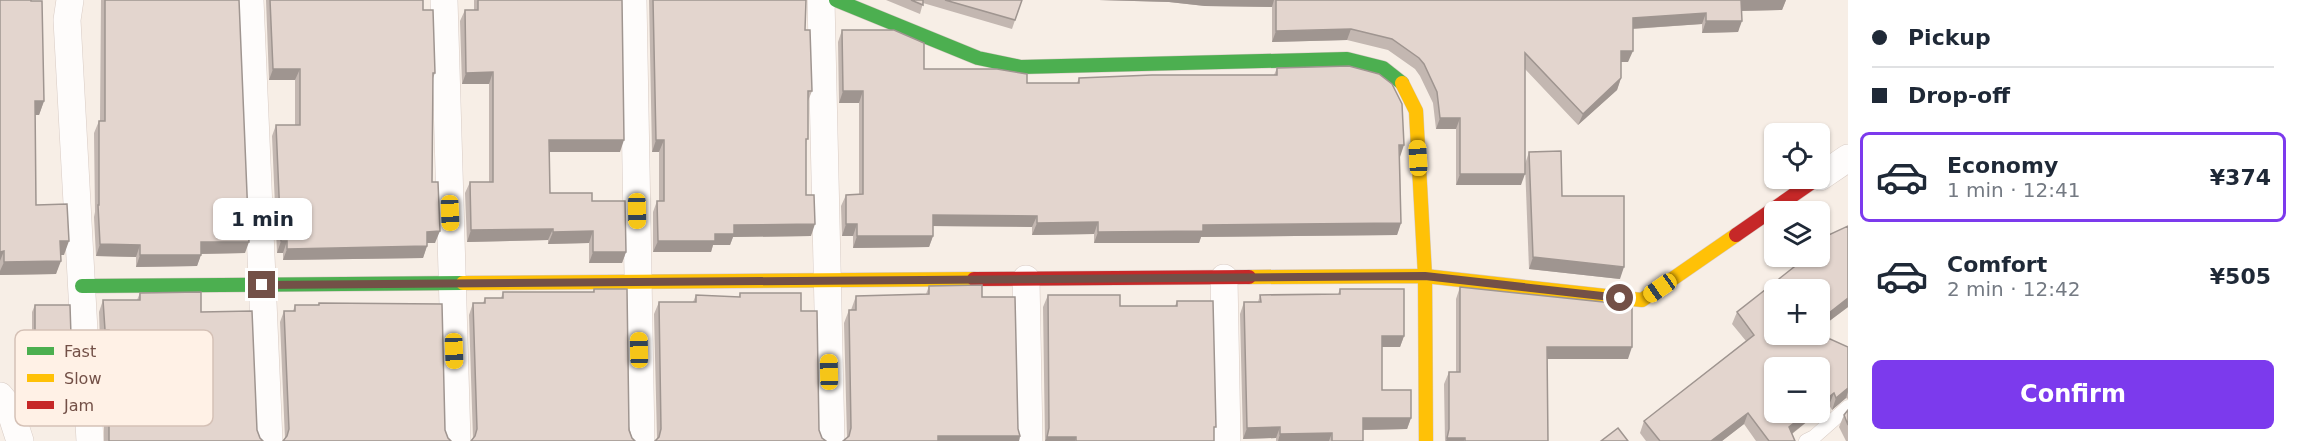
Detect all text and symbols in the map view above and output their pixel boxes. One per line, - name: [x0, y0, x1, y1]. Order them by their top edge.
- text: Pickup: [1908, 25, 1991, 50]
- text: Drop-off: [1908, 83, 2010, 108]
- map controls: [1764, 123, 1830, 423]
- button: locate: [1764, 123, 1830, 189]
- car: [1408, 140, 1428, 176]
- icon: car: [1875, 150, 1929, 204]
- text: Economy: [1947, 153, 2058, 178]
- text: ¥374: [2210, 165, 2271, 190]
- text: 1 min · 12:41: [1947, 178, 2081, 202]
- car: [628, 193, 646, 229]
- car: [440, 195, 460, 231]
- callout: 1 min: [212, 198, 312, 240]
- button: layers: [1764, 201, 1830, 267]
- text: 1 min: [231, 207, 294, 231]
- icon: car: [1875, 249, 1929, 303]
- text: Comfort: [1947, 252, 2047, 277]
- text: ¥505: [2210, 264, 2271, 289]
- car: [1640, 270, 1680, 306]
- route end: [248, 271, 275, 298]
- text: 2 min · 12:42: [1947, 277, 2081, 301]
- button: +: [1764, 279, 1830, 345]
- route start: [1606, 284, 1633, 311]
- legend: [15, 330, 213, 426]
- car: [630, 332, 648, 368]
- car: [444, 333, 464, 369]
- text: Fast: [64, 342, 96, 361]
- car: [820, 354, 838, 390]
- button: −: [1764, 357, 1830, 423]
- button: Confirm: [1872, 360, 2274, 429]
- text: Slow: [64, 369, 101, 388]
- text: Jam: [63, 396, 94, 415]

